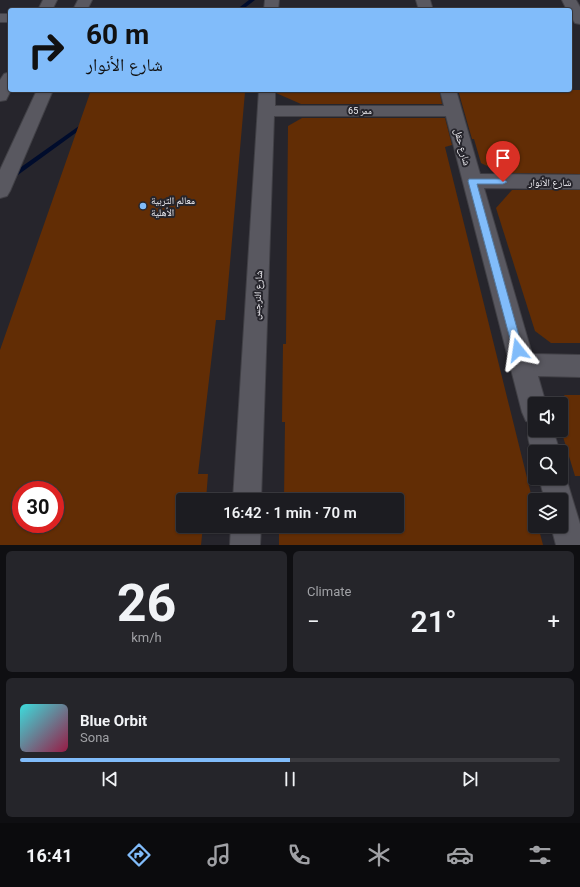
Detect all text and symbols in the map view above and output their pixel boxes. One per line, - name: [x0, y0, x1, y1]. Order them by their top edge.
- text: 60 m: [86, 18, 149, 51]
- icon: right: [20, 24, 72, 76]
- text: شارع الأنوار: [86, 54, 163, 75]
- street label: ممر 65: [348, 106, 372, 116]
- street label: شارع حقل: [451, 128, 473, 167]
- pin: [486, 141, 520, 182]
- icon: arrive: [492, 147, 514, 169]
- street label: شارع الأنوار: [528, 177, 572, 189]
- place label: معالم التربية الأهلية: [151, 195, 196, 218]
- marker: معالم التربية الأهلية: [138, 201, 148, 211]
- street label: شارع النرجس: [251, 270, 265, 320]
- position arrow: [497, 329, 539, 371]
- map controls: [528, 397, 568, 533]
- button: sound: [528, 397, 568, 437]
- button: search: [528, 445, 568, 485]
- speed limit sign: 30: [12, 481, 64, 533]
- button: layers: [528, 493, 568, 533]
- text: 16:42 · 1 min · 70 m: [223, 504, 357, 522]
- text: 26: [117, 573, 176, 634]
- text: Climate: [307, 584, 351, 599]
- text: 21°: [411, 604, 456, 639]
- text: −: [307, 609, 320, 634]
- text: +: [548, 609, 560, 634]
- text: km/h: [131, 630, 162, 645]
- text: Blue Orbit: [80, 712, 147, 730]
- text: Sona: [80, 730, 109, 745]
- icon: previous: [99, 768, 121, 790]
- icon: pause: [279, 768, 301, 790]
- icon: next: [459, 768, 481, 790]
- icon: directions: [125, 841, 153, 869]
- icon: music: [205, 841, 233, 869]
- icon: phone: [285, 841, 313, 869]
- icon: climate: [365, 841, 393, 869]
- icon: car: [446, 841, 474, 869]
- icon: filters: [526, 841, 554, 869]
- text: 16:41: [26, 845, 73, 866]

